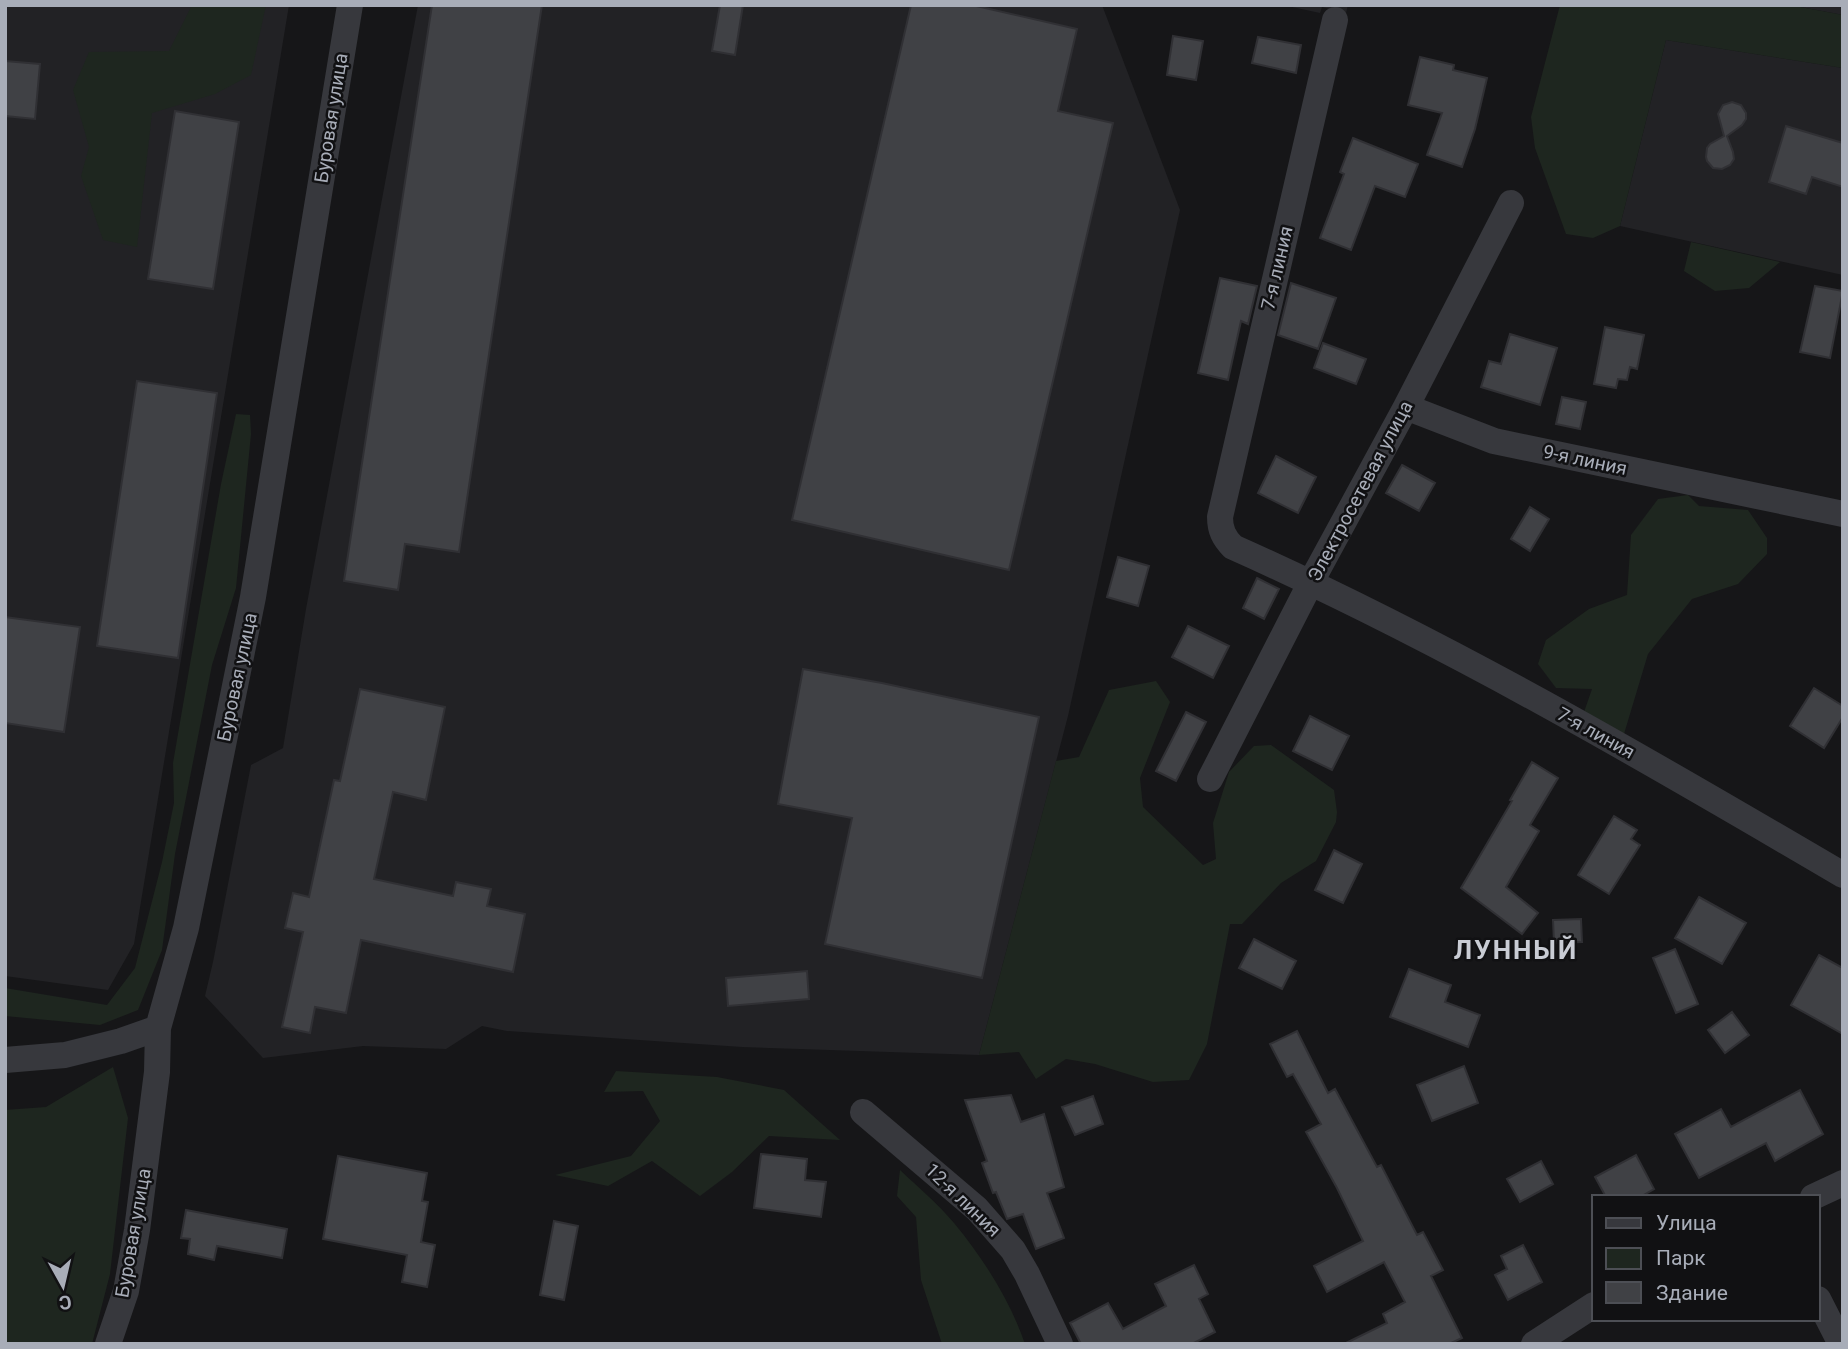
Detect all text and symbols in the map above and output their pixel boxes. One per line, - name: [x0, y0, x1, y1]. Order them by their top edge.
- street label: Буровая улица: [309, 52, 353, 184]
- street label: 7-я линия: [1256, 224, 1298, 312]
- street label: Электросетевая улица: [1303, 397, 1417, 585]
- street label: 9-я линия: [1541, 440, 1629, 480]
- street label: Буровая улица: [212, 611, 262, 743]
- street label: 7-я линия: [1553, 702, 1639, 764]
- district label: ЛУННЫЙ: [1454, 935, 1578, 965]
- street label: 12-я линия: [920, 1158, 1006, 1242]
- street label: Буровая улица: [110, 1167, 156, 1299]
- legend: [1592, 1195, 1820, 1321]
- text: Улица: [1656, 1211, 1717, 1235]
- text: Парк: [1656, 1246, 1706, 1270]
- north arrow: [28, 1251, 98, 1321]
- text: Здание: [1656, 1281, 1728, 1305]
- text: С: [58, 1290, 73, 1315]

